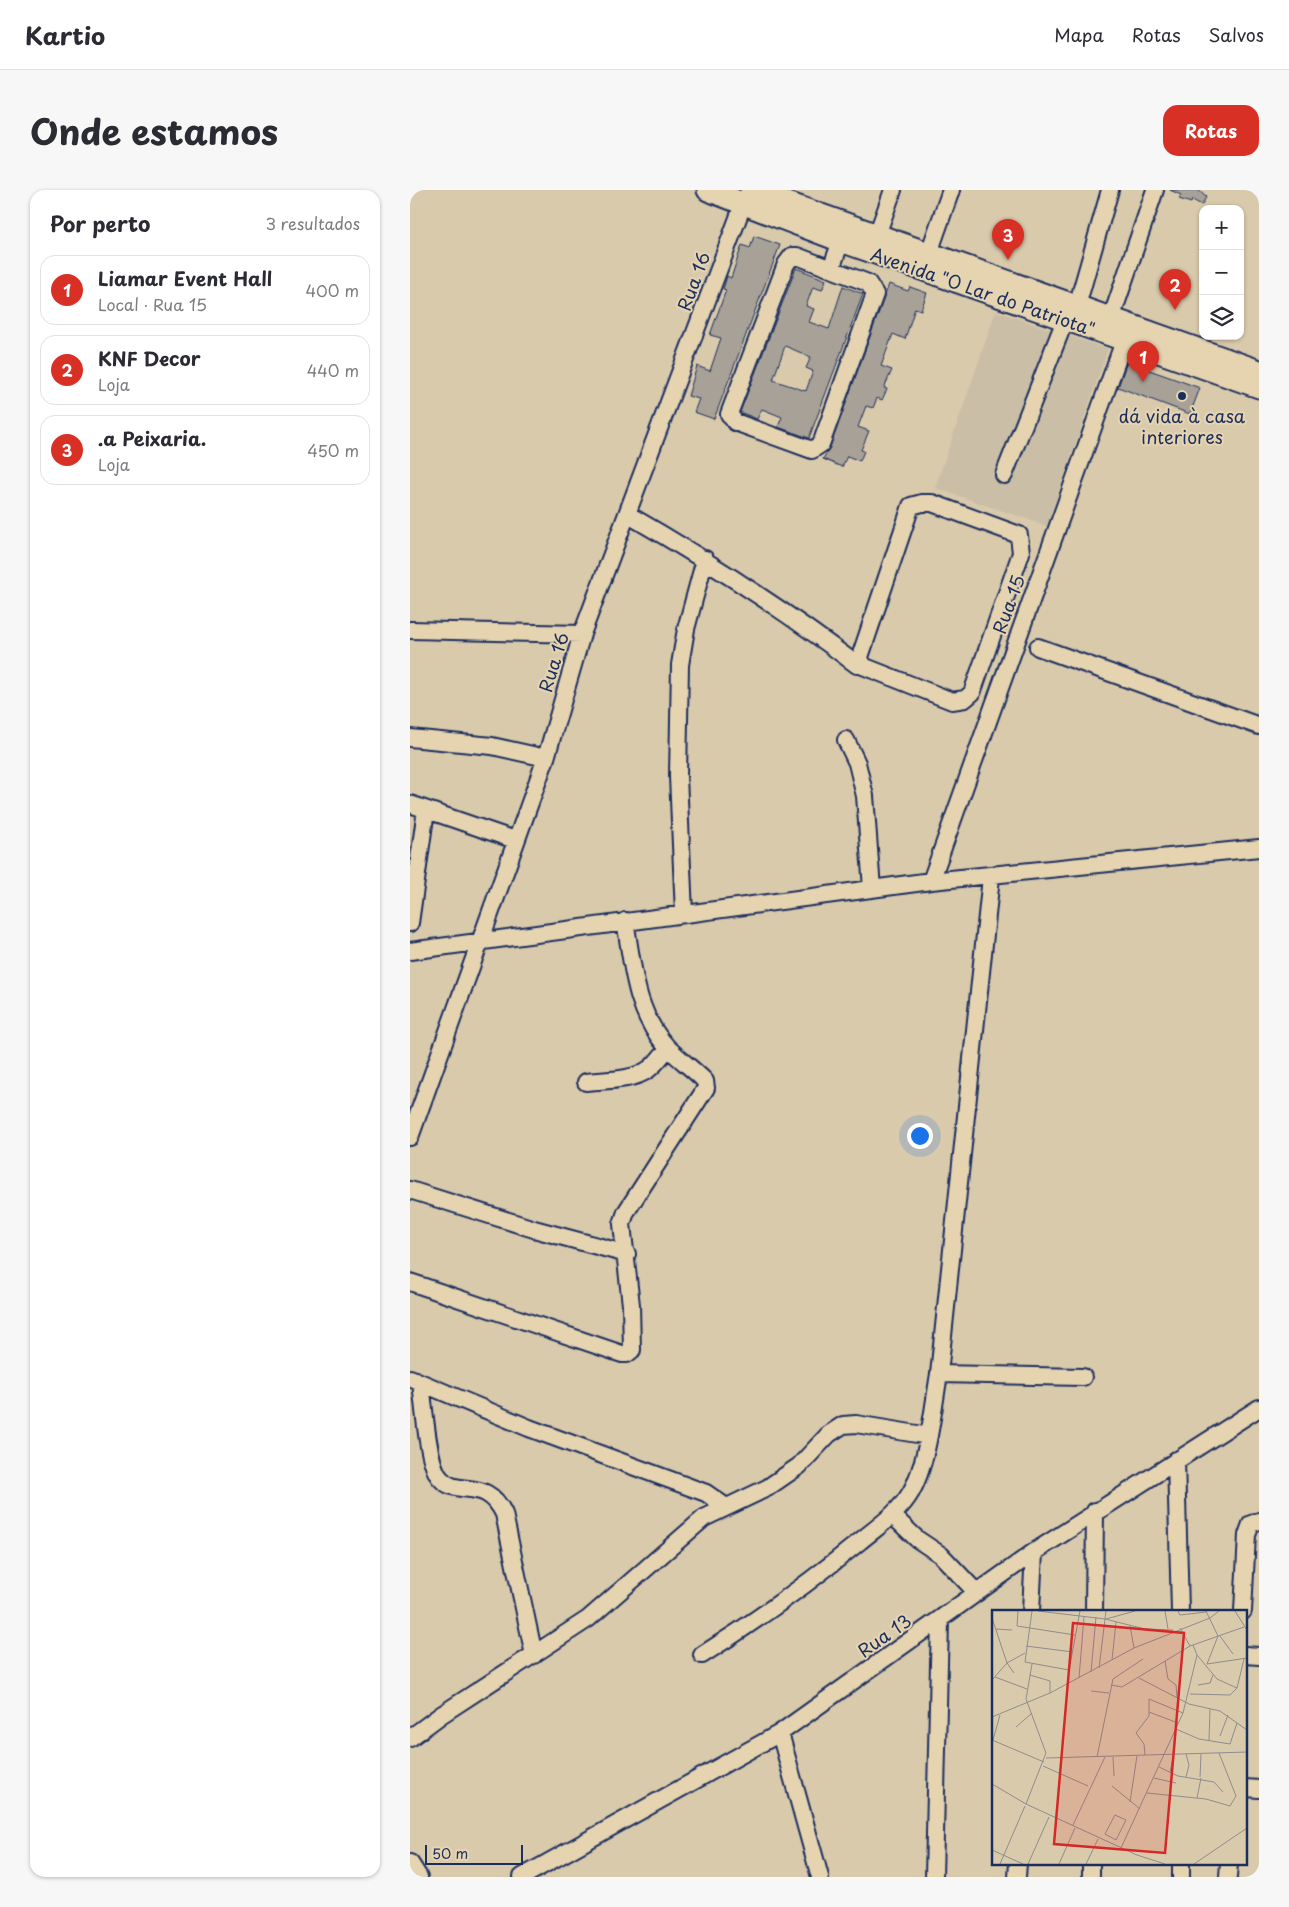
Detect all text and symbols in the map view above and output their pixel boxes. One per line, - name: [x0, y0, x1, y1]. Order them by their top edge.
- text: Kartio: [25, 17, 105, 53]
- text: Mapa: [1054, 21, 1104, 48]
- text: Rotas: [1132, 21, 1181, 48]
- text: Salvos: [1209, 21, 1264, 48]
- text: Onde estamos: [30, 104, 278, 157]
- button: Rotas: [1163, 105, 1259, 156]
- map controls: [1199, 205, 1244, 340]
- button: +: [1199, 205, 1244, 250]
- text: Por perto: [50, 207, 150, 239]
- text: 3 resultados: [265, 211, 360, 235]
- pin: 3: [992, 219, 1024, 260]
- street label: Avenida "O Lar do Patriota": [867, 240, 1099, 342]
- street label: Rua 16: [670, 248, 716, 314]
- button: −: [1199, 250, 1244, 295]
- text: Liamar Event Hall: [98, 264, 272, 292]
- pin: 2: [1159, 269, 1191, 310]
- text: 1: [63, 278, 71, 302]
- text: 400 m: [306, 278, 359, 302]
- text: Local · Rua 15: [98, 292, 207, 316]
- button: layers: [1199, 295, 1244, 340]
- pin: 1: [1127, 341, 1159, 382]
- text: KNF Decor: [98, 344, 201, 372]
- text: 2: [61, 358, 73, 382]
- text: 440 m: [307, 358, 359, 382]
- text: Loja: [98, 372, 130, 396]
- marker: dá vida à casa interiores: [1176, 390, 1188, 402]
- place label: dá vida à casa interiores: [1119, 402, 1246, 450]
- text: .a Peixaria.: [98, 424, 206, 452]
- text: 3: [62, 438, 72, 462]
- text: 450 m: [307, 438, 359, 462]
- text: Loja: [98, 452, 130, 476]
- street label: Rua 15: [985, 571, 1031, 637]
- street label: Rua 16: [531, 629, 575, 695]
- your location: [907, 1123, 933, 1149]
- street label: Rua 13: [852, 1607, 916, 1663]
- inset map: [992, 1610, 1246, 1864]
- scale bar: [425, 1842, 522, 1865]
- text: 50 m: [432, 1843, 468, 1864]

